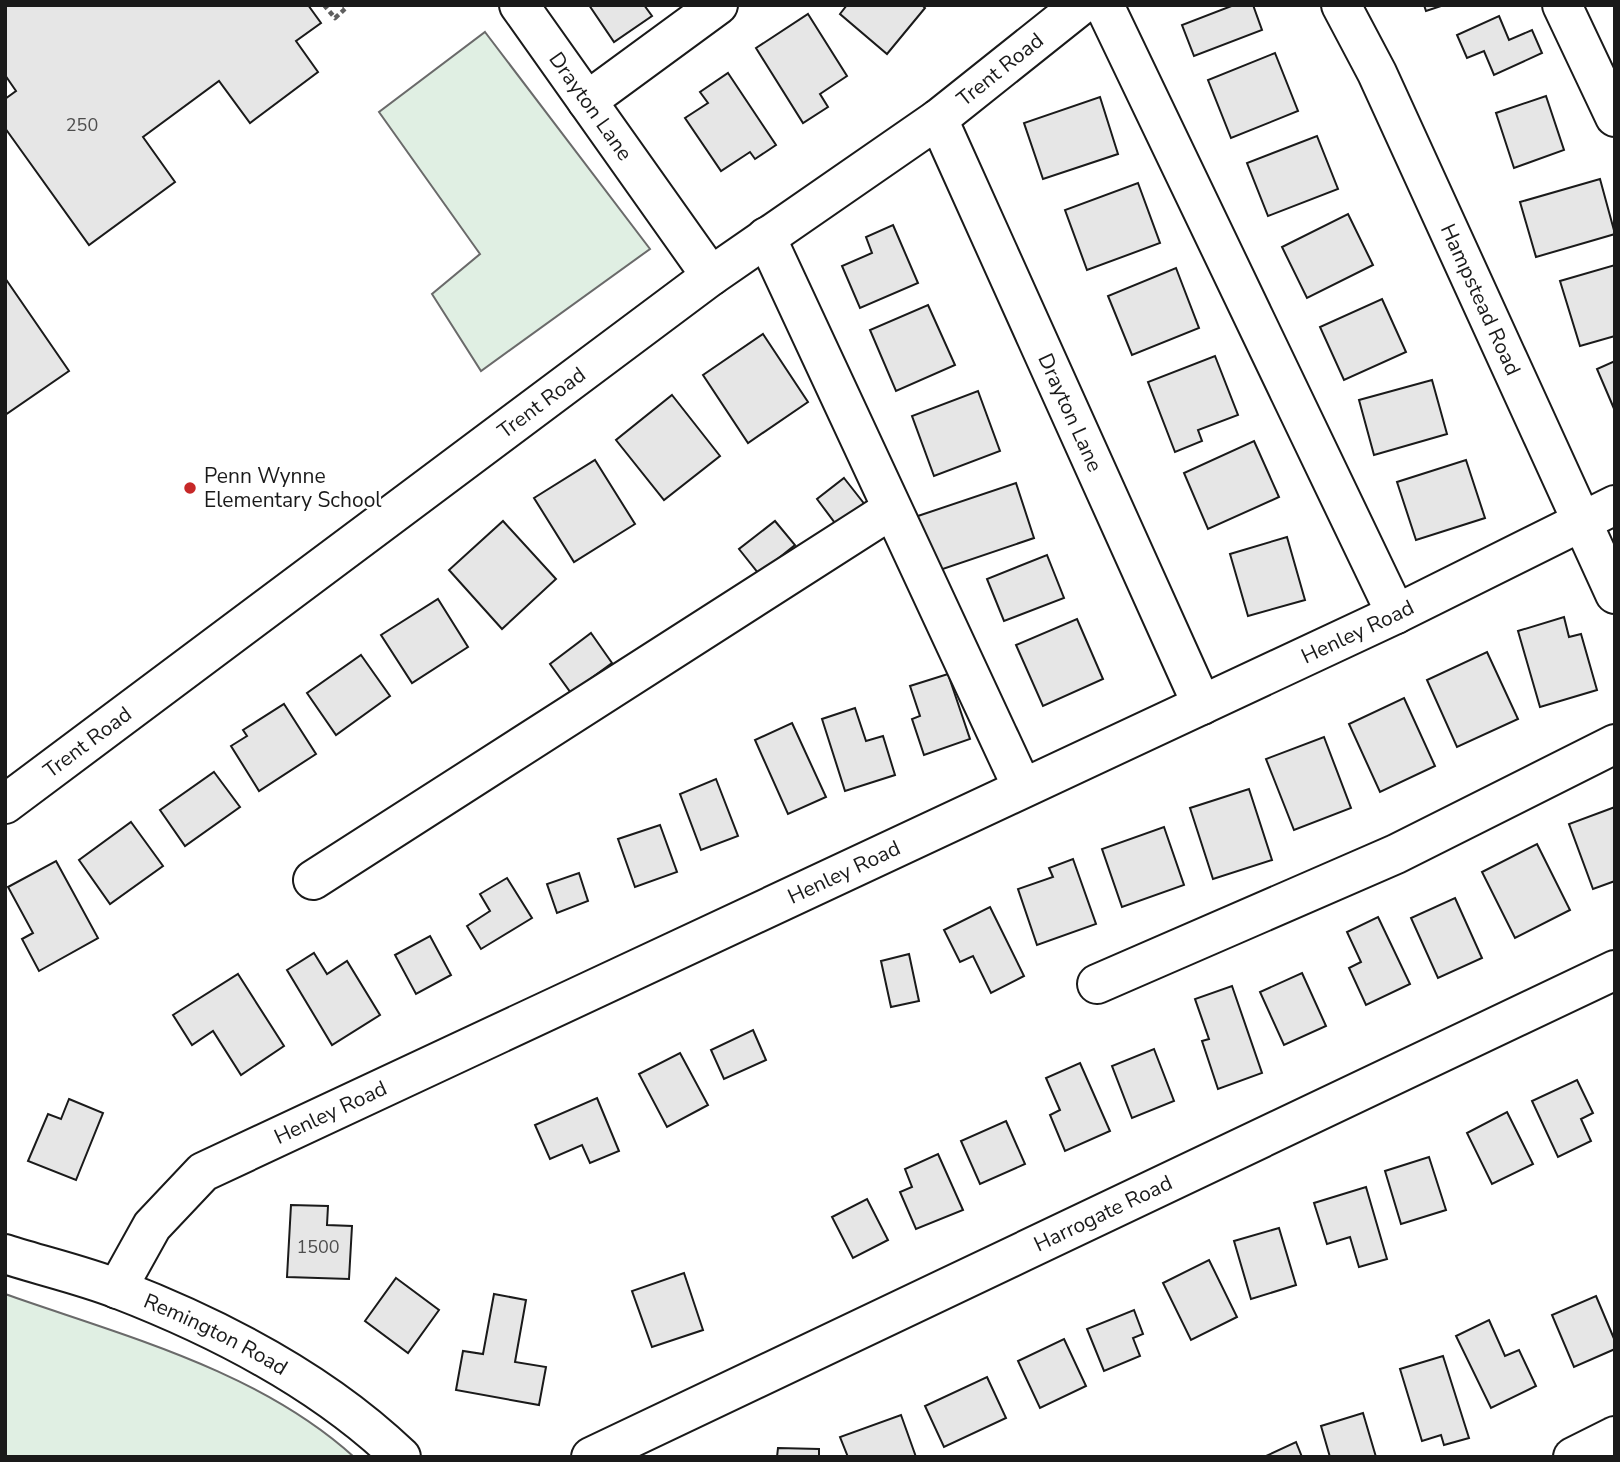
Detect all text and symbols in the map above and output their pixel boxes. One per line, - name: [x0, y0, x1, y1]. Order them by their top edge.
- street label: Trent Road: [951, 26, 1049, 113]
- street label: Drayton Lane: [543, 46, 639, 166]
- house number: 250: [66, 113, 98, 137]
- street label: Hampstead Road: [1434, 219, 1527, 380]
- street label: Drayton Lane: [1031, 349, 1109, 476]
- street label: Trent Road: [492, 361, 591, 445]
- place label: Penn Wynne Elementary School: [204, 462, 382, 514]
- marker: Penn Wynne Elementary School: [182, 480, 198, 496]
- street label: Henley Road: [1297, 593, 1419, 670]
- street label: Trent Road: [38, 700, 137, 784]
- street label: Henley Road: [783, 834, 905, 911]
- street label: Henley Road: [270, 1074, 391, 1151]
- street label: Harrogate Road: [1029, 1169, 1177, 1258]
- house number: 1500: [296, 1235, 340, 1259]
- street label: Remington Road: [140, 1287, 293, 1382]

